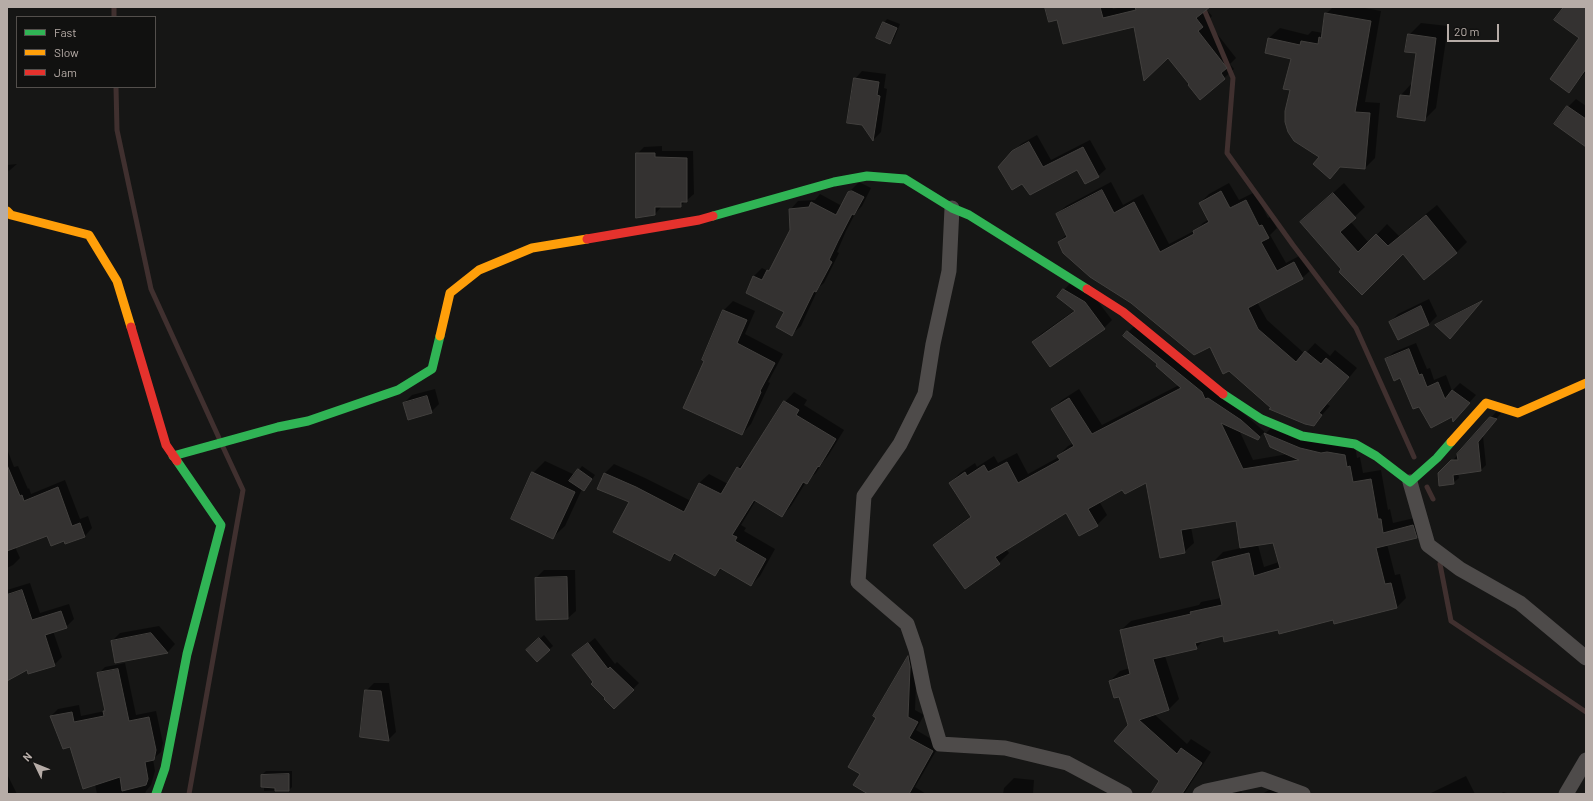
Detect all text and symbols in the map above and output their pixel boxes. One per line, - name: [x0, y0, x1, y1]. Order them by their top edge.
- legend: [16, 16, 156, 88]
- scale bar: [1449, 16, 1501, 42]
- text: 20 m: [1454, 24, 1480, 38]
- text: Fast: [54, 25, 77, 39]
- text: Slow: [54, 45, 79, 59]
- text: Jam: [54, 65, 77, 79]
- north arrow: [16, 745, 56, 785]
- text: N: [20, 749, 34, 764]

